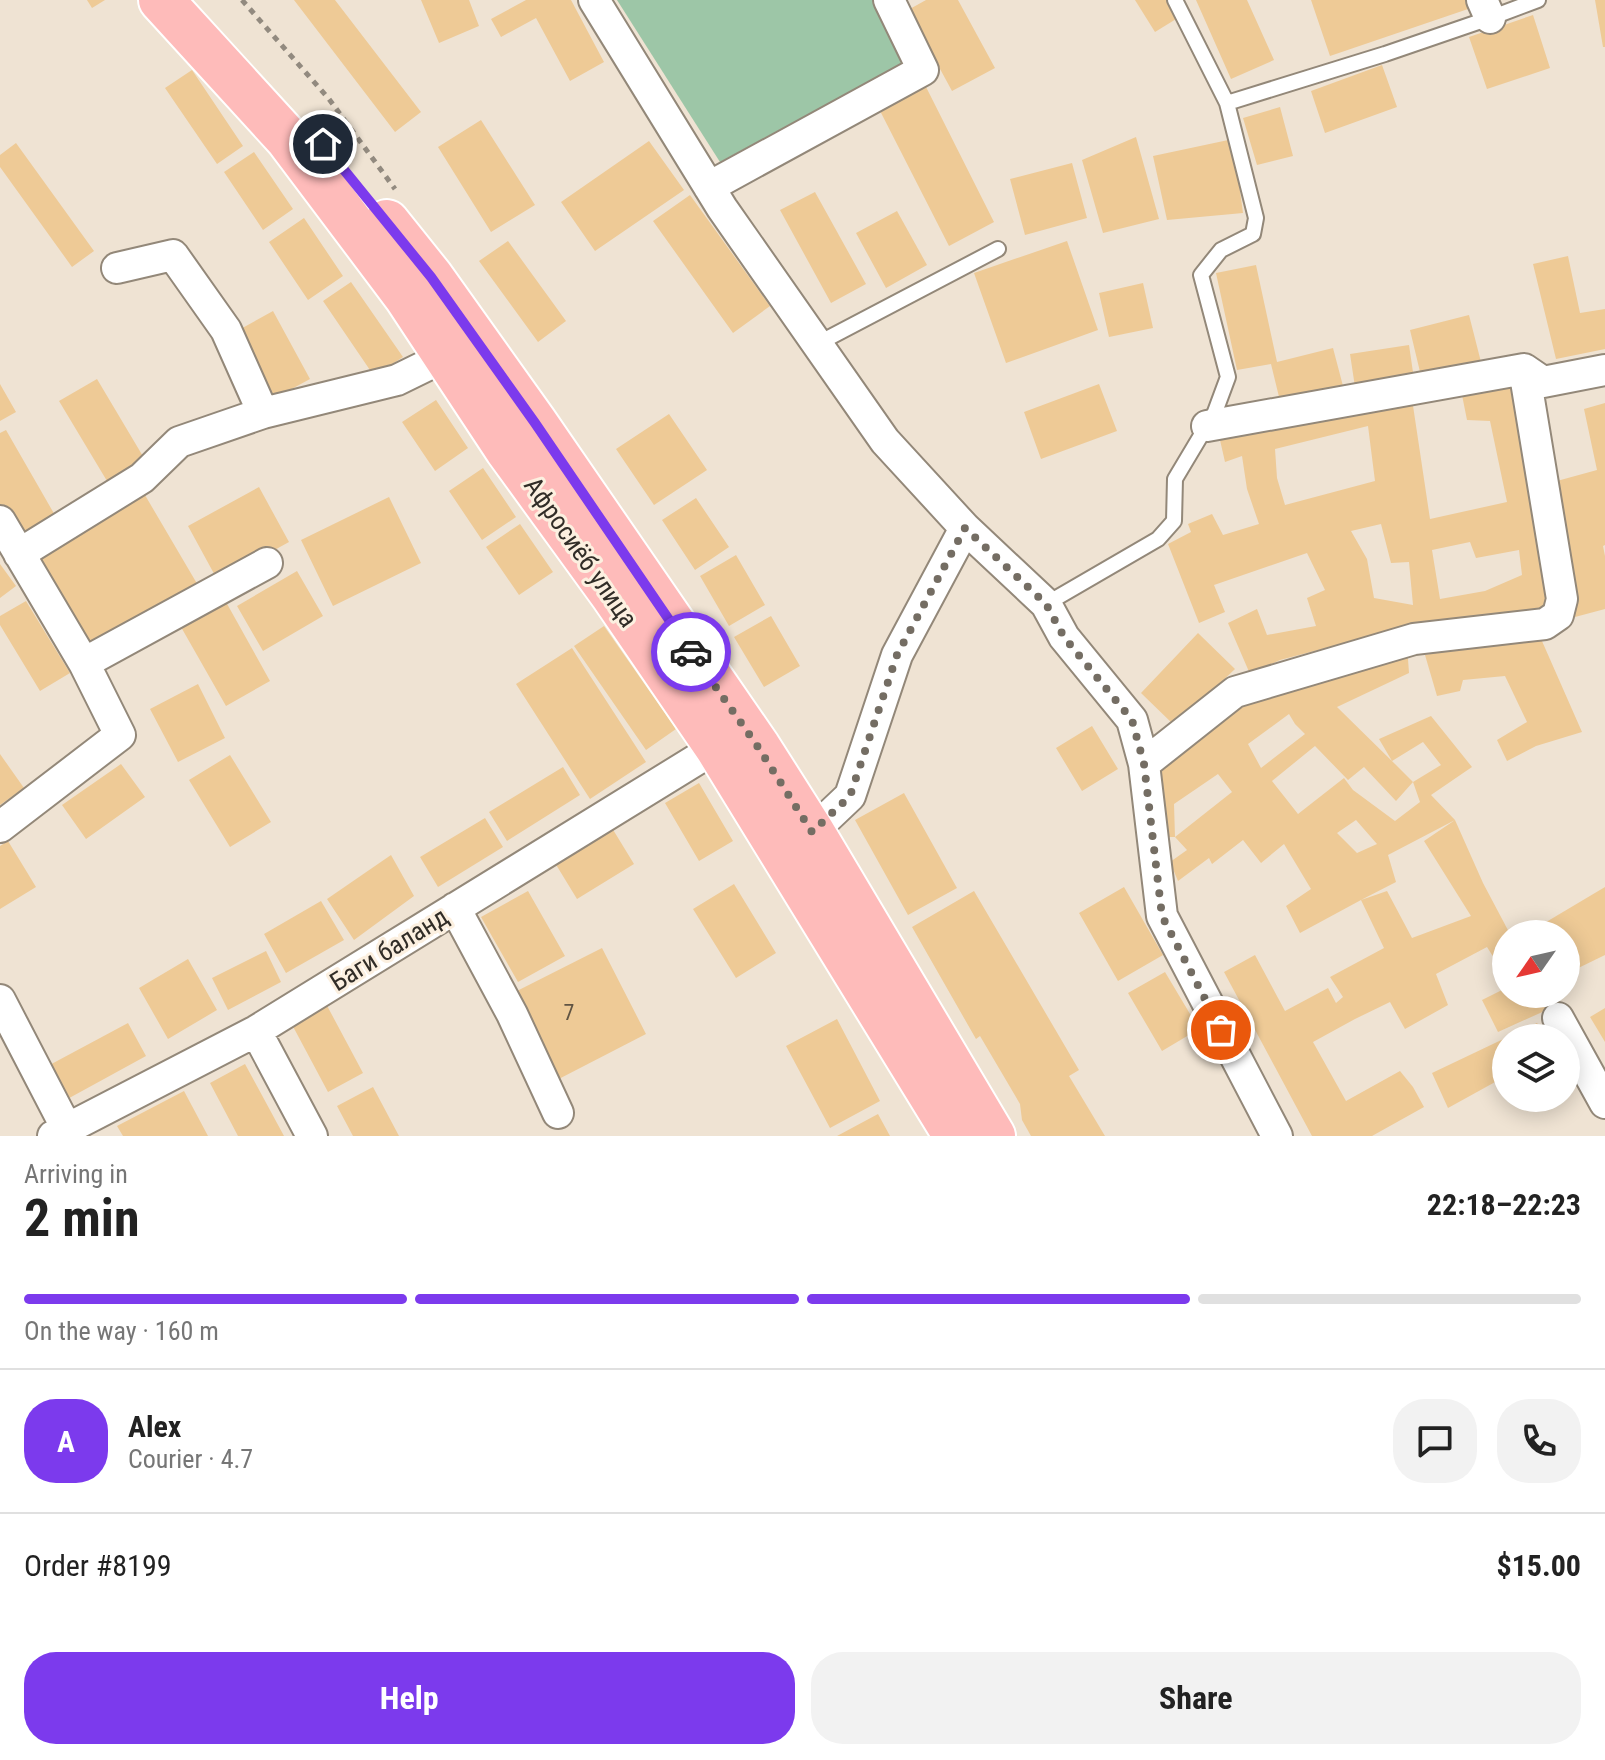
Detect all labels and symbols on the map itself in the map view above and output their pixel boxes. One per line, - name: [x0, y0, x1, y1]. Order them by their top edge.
- pin: [289, 110, 357, 178]
- street label: Афросиёб улица: [518, 471, 644, 633]
- courier: [651, 612, 731, 692]
- street label: Баги баланд: [324, 901, 454, 997]
- north arrow: [1492, 920, 1580, 1008]
- pin: [1187, 996, 1255, 1064]
- house number: 7: [564, 1000, 574, 1025]

